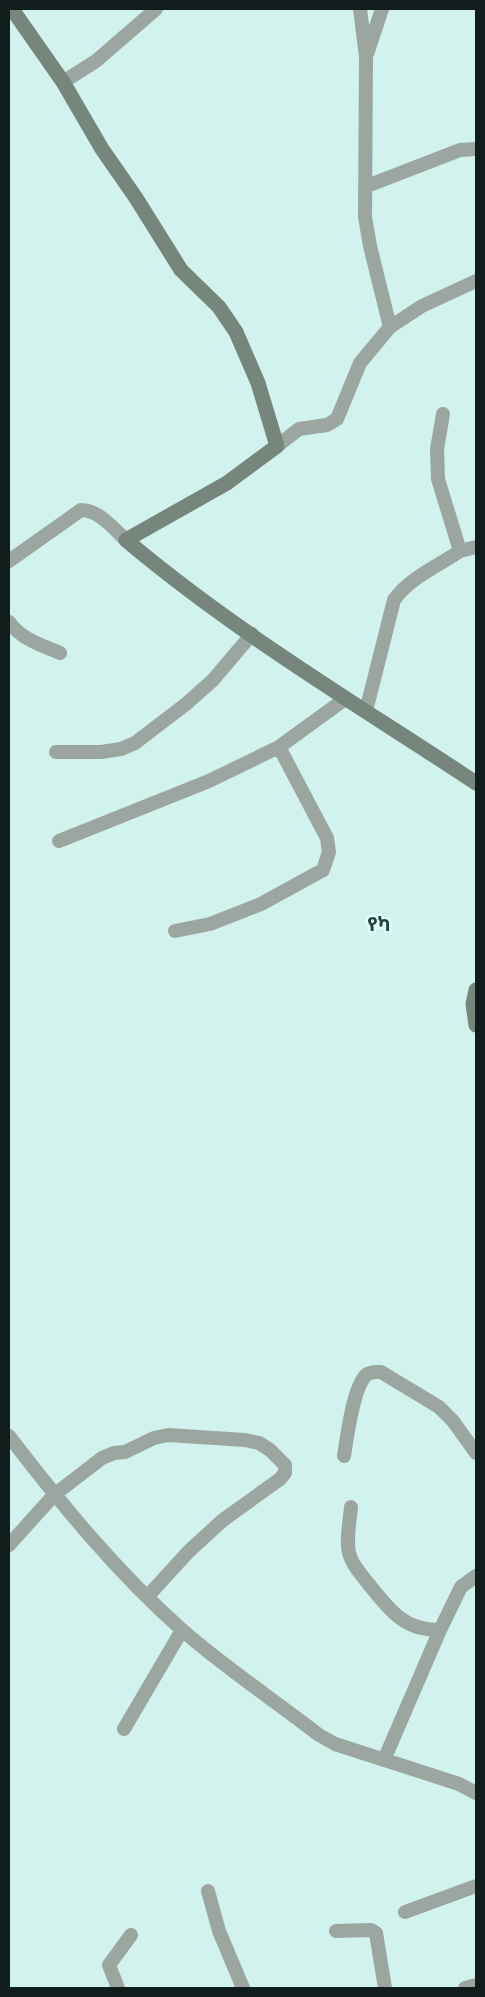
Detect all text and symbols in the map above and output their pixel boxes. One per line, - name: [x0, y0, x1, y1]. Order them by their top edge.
- district label: የካ: [367, 912, 391, 936]

